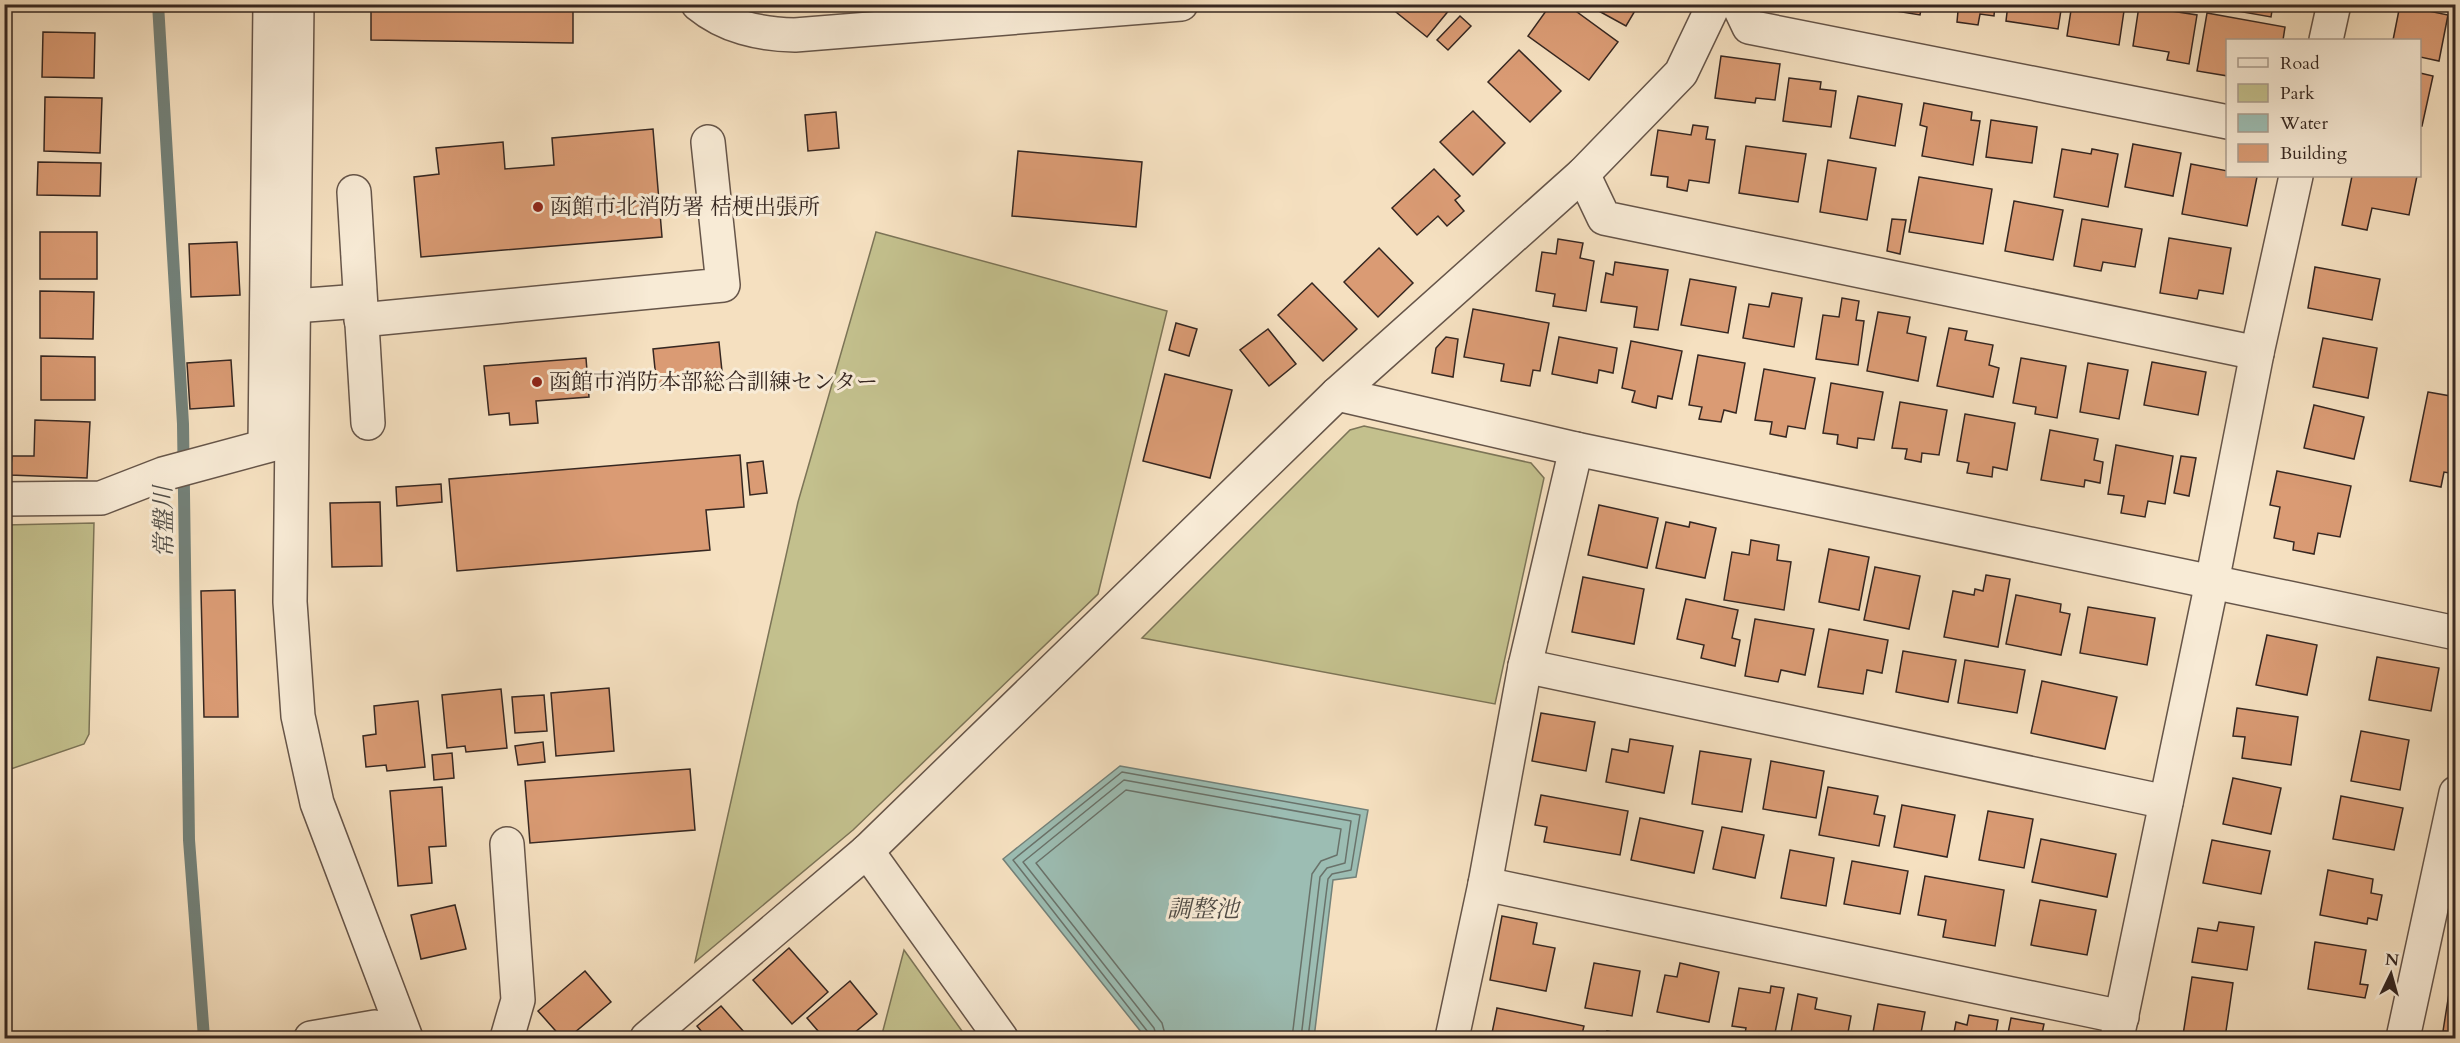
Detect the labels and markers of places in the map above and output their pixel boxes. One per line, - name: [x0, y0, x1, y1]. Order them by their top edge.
- place label: 函館市北消防署 桔梗出張所: [550, 192, 820, 222]
- marker: 函館市北消防署 桔梗出張所: [531, 200, 545, 214]
- place label: 函館市消防本部総合訓練センター: [549, 367, 878, 397]
- marker: 函館市消防本部総合訓練センター: [530, 375, 544, 389]

